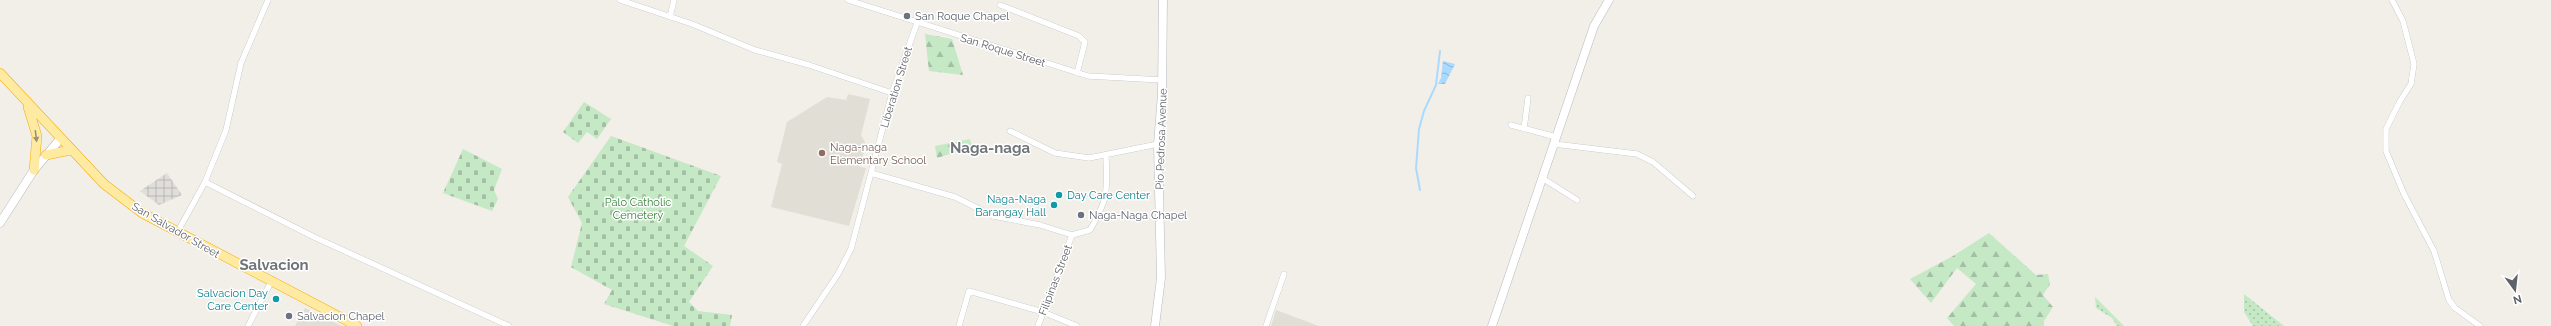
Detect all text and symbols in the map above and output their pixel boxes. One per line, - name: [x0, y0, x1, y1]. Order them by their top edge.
- place label: San Roque Chapel: [915, 10, 1009, 23]
- marker: San Roque Chapel: [902, 11, 912, 21]
- street label: San Roque Street: [959, 31, 1047, 70]
- street label: Liberation Street: [878, 45, 915, 129]
- street label: Pio Pedrosa Avenue: [1153, 88, 1170, 190]
- one-way arrow: [33, 130, 39, 142]
- district label: Naga-naga: [950, 139, 1030, 157]
- place label: Naga-naga Elementary School: [830, 141, 926, 167]
- marker: Naga-naga Elementary School: [817, 148, 827, 158]
- place label: Day Care Center: [1067, 189, 1150, 202]
- marker: Day Care Center: [1054, 190, 1064, 200]
- place label: Naga-Naga Barangay Hall: [975, 193, 1046, 219]
- park label: Palo Catholic Cemetery: [605, 196, 671, 222]
- street label: San Salvador Street: [129, 200, 222, 261]
- marker: Naga-Naga Barangay Hall: [1049, 200, 1059, 210]
- place label: Naga-Naga Chapel: [1089, 209, 1187, 222]
- marker: Naga-Naga Chapel: [1076, 210, 1086, 220]
- street label: Filipinas Street: [1036, 243, 1075, 317]
- district label: Salvacion: [239, 256, 309, 274]
- north arrow: [2495, 270, 2535, 310]
- place label: Salvacion Day Care Center: [197, 287, 268, 313]
- text: N: [2512, 292, 2523, 307]
- marker: Salvacion Day Care Center: [271, 294, 281, 304]
- place label: Salvacion Chapel: [297, 310, 385, 323]
- marker: Salvacion Chapel: [284, 311, 294, 321]

